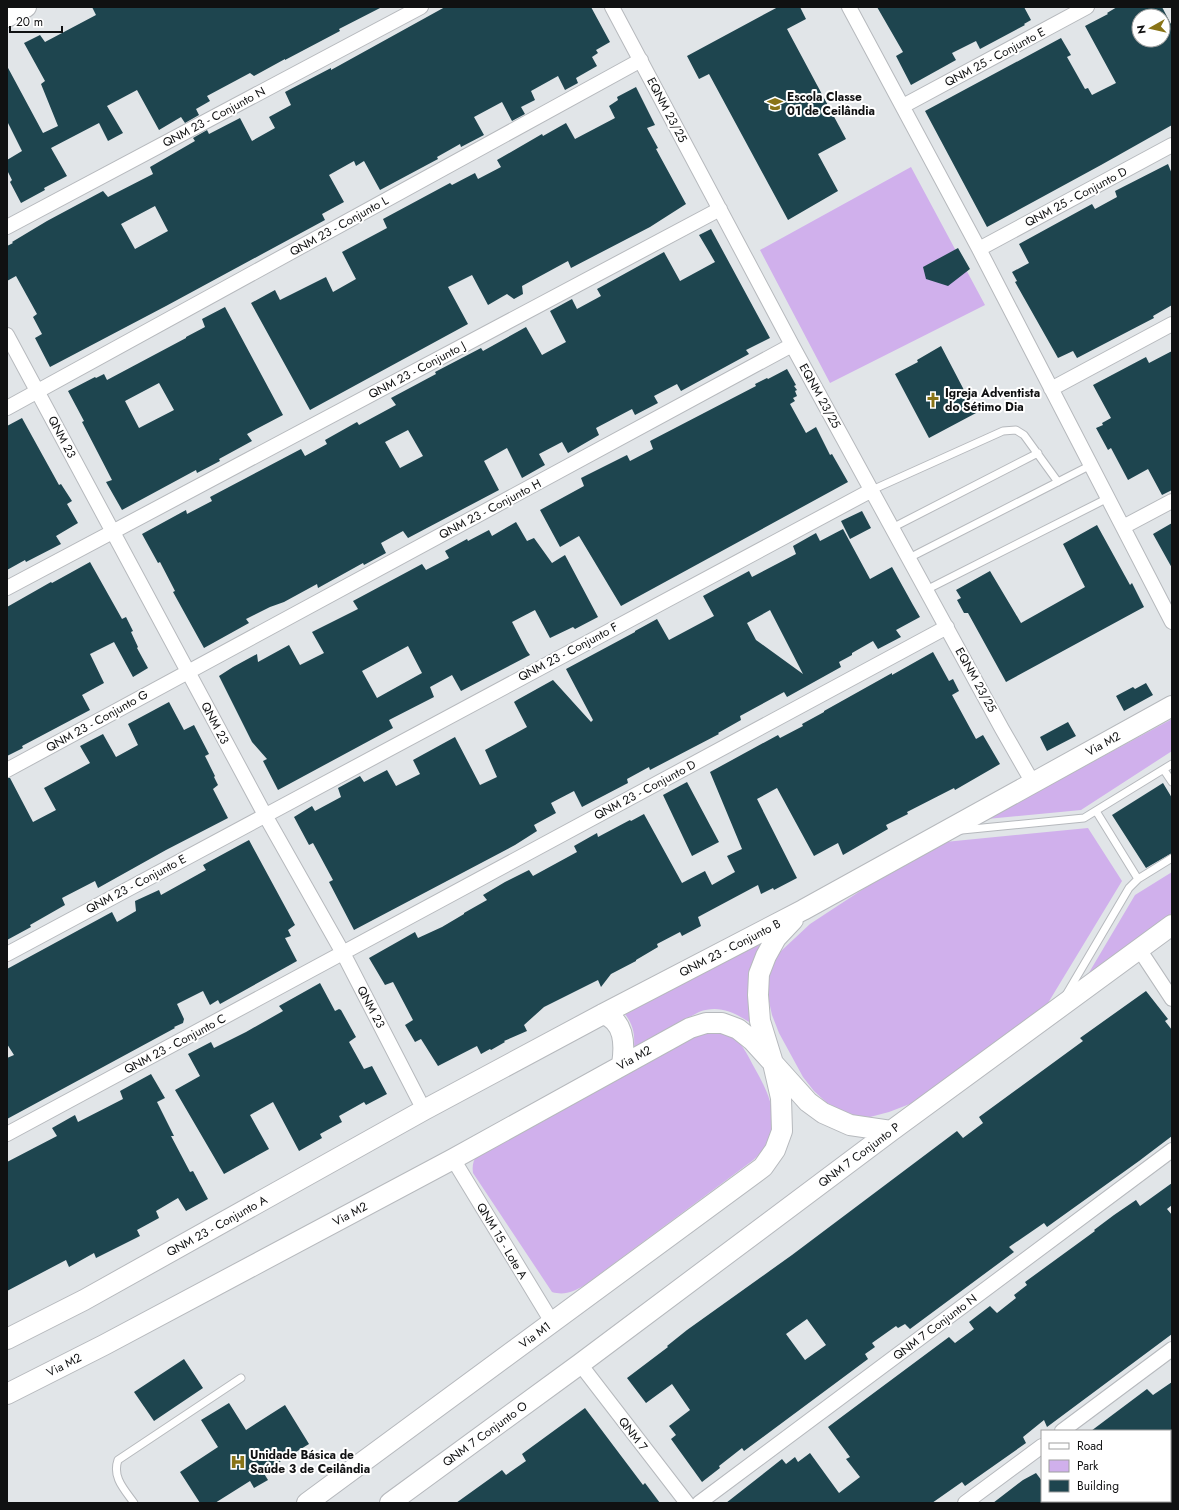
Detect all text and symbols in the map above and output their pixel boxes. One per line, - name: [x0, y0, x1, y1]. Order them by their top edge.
- scale bar: [10, 8, 62, 34]
- north arrow: [1131, 8, 1171, 48]
- text: 20 m: [16, 13, 43, 31]
- street label: QNM 25 - Conjunto E: [941, 23, 1049, 91]
- text: N: [1133, 24, 1150, 35]
- street label: EQNM 23/25: [642, 74, 692, 146]
- street label: QNM 23 - Conjunto N: [159, 82, 269, 152]
- place label: Escola Classe 01 de Ceilândia: [787, 88, 875, 120]
- school or university icon: Escola Classe 01 de Ceilândia: [766, 95, 784, 113]
- street label: QNM 25 - Conjunto D: [1022, 162, 1130, 232]
- street label: QNM 23 - Conjunto L: [286, 191, 392, 261]
- street label: QNM 23 - Conjunto J: [365, 337, 469, 403]
- street label: EQNM 23/25: [795, 360, 845, 432]
- place label: Igreja Adventista do Sétimo Dia: [945, 384, 1040, 416]
- church icon: Igreja Adventista do Sétimo Dia: [924, 391, 942, 409]
- street label: QNM 23: [43, 413, 81, 462]
- street label: QNM 23 - Conjunto H: [436, 474, 544, 544]
- street label: QNM 23 - Conjunto F: [515, 618, 621, 686]
- street label: EQNM 23/25: [951, 644, 1001, 716]
- street label: QNM 23 - Conjunto G: [43, 685, 151, 757]
- street label: QNM 23: [196, 699, 234, 748]
- street label: Via M2: [1082, 727, 1124, 761]
- street label: QNM 23 - Conjunto D: [591, 756, 699, 824]
- street label: QNM 23 - Conjunto E: [83, 850, 189, 918]
- street label: QNM 23 - Conjunto B: [676, 915, 784, 981]
- street label: QNM 23: [352, 983, 390, 1032]
- street label: QNM 23 - Conjunto C: [121, 1009, 229, 1079]
- street label: Via M2: [613, 1041, 655, 1075]
- street label: QNM 7 Conjunto P: [814, 1118, 904, 1192]
- street label: QNM 23 - Conjunto A: [163, 1191, 271, 1261]
- street label: Via M2: [329, 1197, 371, 1231]
- street label: QNM 15 - Lote A: [472, 1199, 532, 1283]
- street label: QNM 7 Conjunto N: [889, 1289, 981, 1365]
- street label: Via M1: [515, 1317, 555, 1353]
- street label: Via M2: [43, 1349, 85, 1381]
- street label: QNM 7 Conjunto O: [439, 1397, 531, 1471]
- street label: QNM 7: [614, 1413, 652, 1455]
- legend: [1041, 1430, 1171, 1502]
- text: Road: [1077, 1437, 1103, 1455]
- place label: Unidade Básica de Saúde 3 de Ceilândia: [250, 1446, 370, 1478]
- hospital icon: Unidade Básica de Saúde 3 de Ceilândia: [229, 1453, 247, 1471]
- text: Park: [1077, 1457, 1099, 1475]
- text: Building: [1077, 1477, 1119, 1495]

